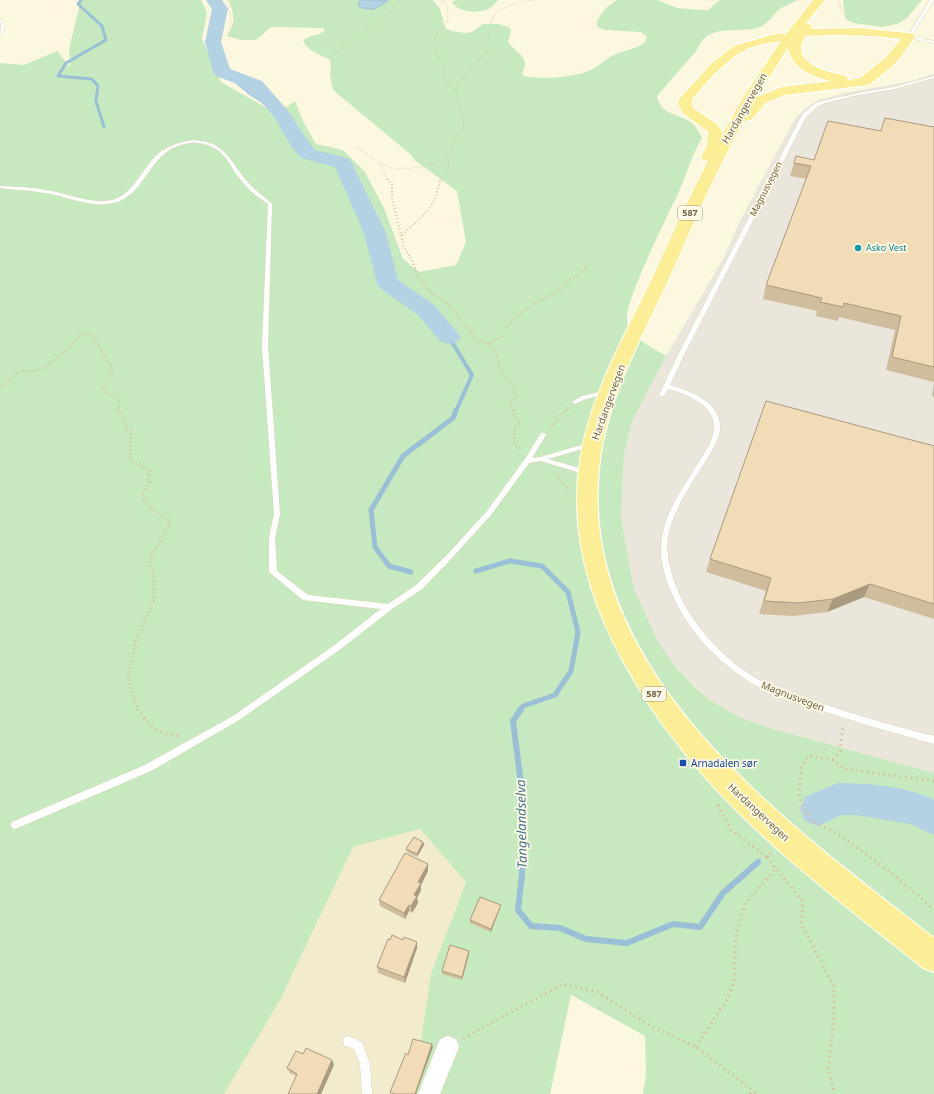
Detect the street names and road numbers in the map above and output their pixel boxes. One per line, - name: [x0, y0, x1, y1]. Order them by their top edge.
- street label: Hardangervegen: [718, 70, 770, 146]
- street label: Magnusvegen: [746, 159, 785, 218]
- road number: 587: [678, 206, 702, 220]
- street label: Hardangervegen: [588, 362, 628, 442]
- street label: Magnusvegen: [759, 678, 827, 714]
- road number: 587: [642, 687, 666, 701]
- street label: Hardangervegen: [725, 780, 793, 844]

